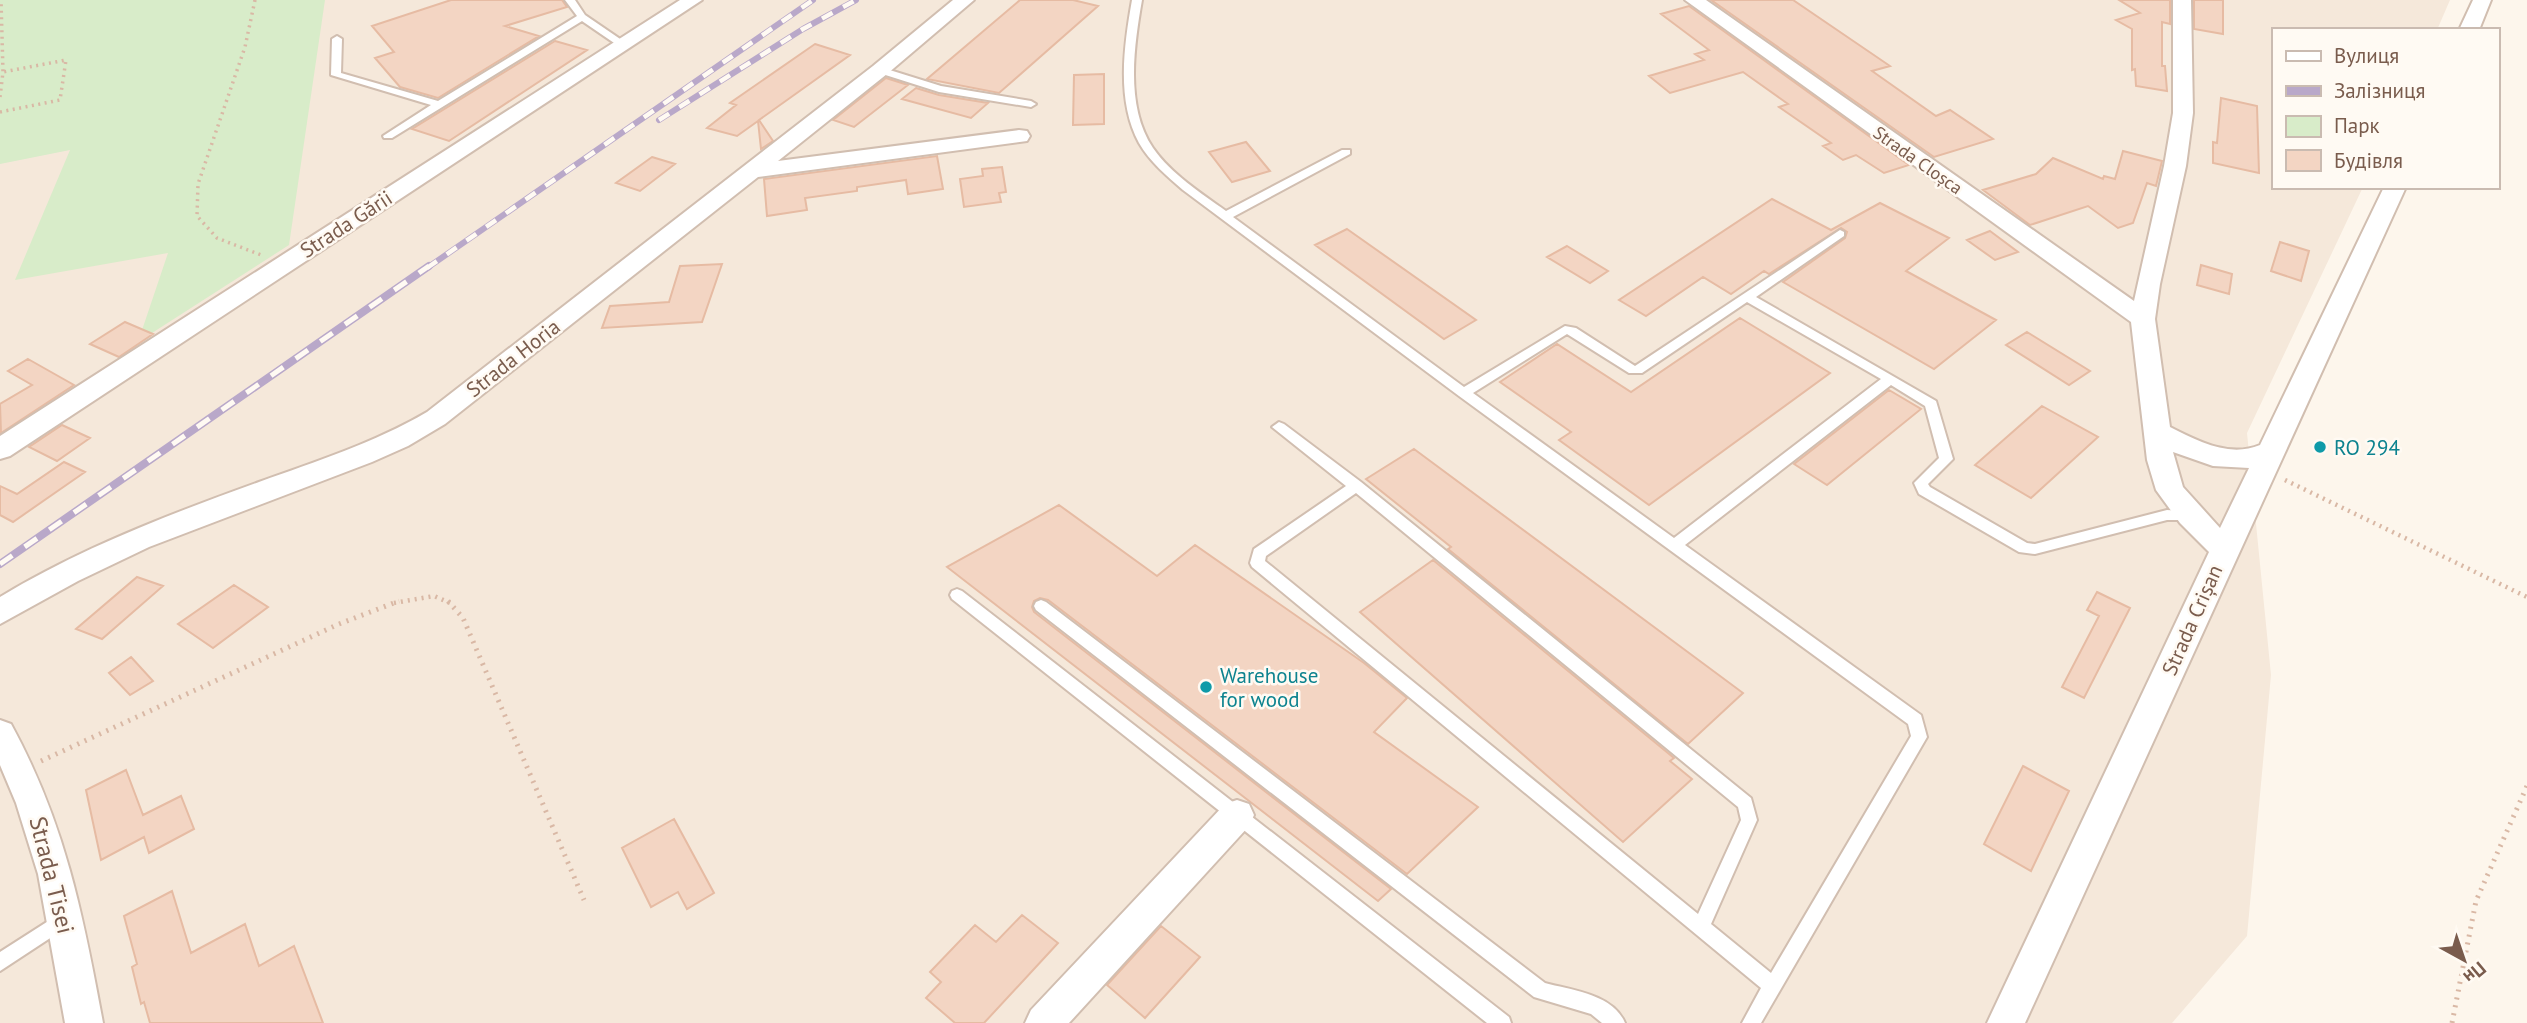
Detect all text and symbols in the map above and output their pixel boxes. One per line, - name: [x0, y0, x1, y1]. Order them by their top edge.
- legend: [2272, 28, 2499, 189]
- text: Вулиця: [2334, 42, 2399, 69]
- text: Залізниця: [2334, 77, 2426, 104]
- text: Парк: [2334, 112, 2380, 139]
- street label: Strada Cloșca: [1869, 121, 1967, 199]
- text: Будівля: [2334, 147, 2403, 174]
- street label: Strada Gării: [295, 184, 397, 264]
- street label: Strada Horia: [461, 313, 565, 403]
- place label: RO 294: [2334, 434, 2400, 461]
- marker: RO 294: [2312, 439, 2328, 455]
- street label: Strada Crișan: [2156, 560, 2228, 680]
- place label: Warehouse for wood: [1220, 662, 1318, 713]
- marker: Warehouse for wood: [1198, 679, 1214, 695]
- street label: Strada Tisei: [22, 813, 82, 937]
- north arrow: [2429, 925, 2499, 995]
- text: Пн: [2459, 957, 2491, 989]

